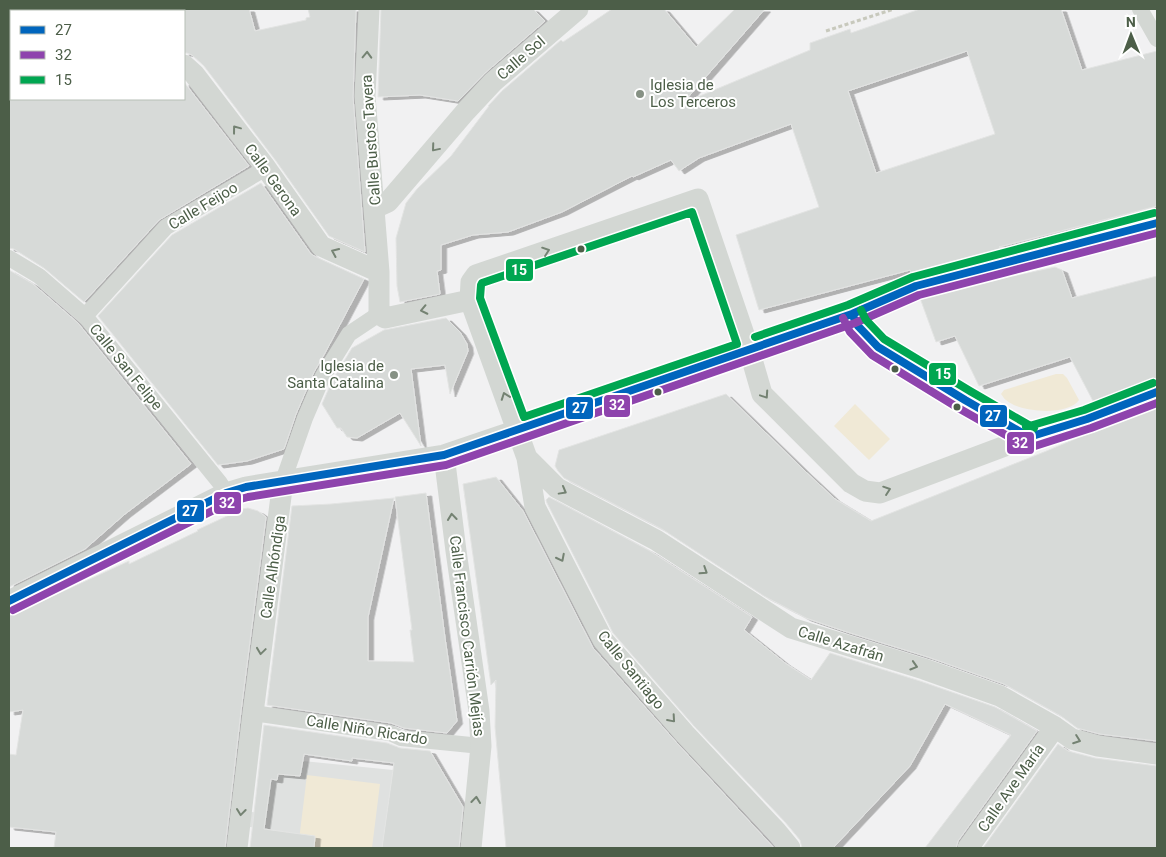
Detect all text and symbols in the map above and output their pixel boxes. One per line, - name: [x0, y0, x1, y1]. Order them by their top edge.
- legend: [10, 10, 185, 100]
- north arrow: [1106, 10, 1156, 60]
- text: N: [1126, 14, 1136, 30]
- text: 27: [55, 21, 72, 39]
- street label: Calle Sol: [493, 32, 549, 84]
- text: 32: [55, 46, 72, 64]
- one-way arrow: [361, 51, 372, 59]
- text: 15: [55, 71, 72, 89]
- street label: Calle Bustos Tavera: [357, 74, 385, 206]
- place label: Iglesia de Los Terceros: [650, 76, 736, 111]
- marker: Iglesia de Los Terceros: [634, 88, 646, 100]
- one-way arrow: [234, 126, 242, 135]
- street label: Calle Gerona: [241, 140, 305, 220]
- one-way arrow: [432, 142, 441, 151]
- street label: Calle Feijoo: [165, 178, 241, 234]
- unlabelled marker: [576, 244, 586, 254]
- one-way arrow: [542, 247, 550, 257]
- one-way arrow: [331, 248, 340, 259]
- line badge: 15: [505, 258, 534, 282]
- text: 15: [511, 262, 527, 278]
- one-way arrow: [419, 304, 428, 314]
- street label: Calle San Felipe: [86, 320, 166, 414]
- place label: Iglesia de Santa Catalina: [287, 357, 384, 392]
- line badge: 15: [928, 362, 957, 386]
- unlabelled marker: [890, 364, 900, 374]
- text: 15: [935, 366, 951, 382]
- marker: Iglesia de Santa Catalina: [388, 369, 400, 381]
- unlabelled marker: [653, 387, 663, 397]
- one-way arrow: [759, 389, 768, 399]
- one-way arrow: [501, 392, 511, 400]
- line badge: 32: [603, 394, 631, 418]
- line badge: 27: [565, 396, 594, 420]
- text: 32: [609, 397, 625, 413]
- text: 27: [572, 400, 588, 416]
- unlabelled marker: [952, 402, 962, 412]
- line badge: 27: [979, 404, 1008, 428]
- text: 27: [985, 408, 1001, 424]
- line badge: 32: [1006, 431, 1035, 455]
- text: 32: [1012, 435, 1028, 451]
- one-way arrow: [557, 485, 566, 495]
- one-way arrow: [882, 486, 891, 496]
- line badge: 32: [213, 491, 242, 515]
- text: 32: [219, 495, 235, 511]
- line badge: 27: [176, 499, 205, 523]
- text: 27: [182, 503, 198, 519]
- one-way arrow: [447, 513, 458, 521]
- street label: Calle Alhóndiga: [257, 514, 289, 620]
- street label: Calle Francisco Carrión Mejías: [446, 535, 488, 737]
- one-way arrow: [555, 553, 565, 562]
- one-way arrow: [698, 565, 708, 574]
- street label: Calle Azafrán: [796, 622, 886, 666]
- street label: Calle Santiago: [594, 627, 668, 713]
- one-way arrow: [256, 647, 267, 655]
- one-way arrow: [909, 661, 918, 671]
- street label: Calle Niño Ricardo: [305, 712, 429, 748]
- one-way arrow: [667, 714, 676, 723]
- one-way arrow: [1072, 734, 1081, 744]
- street label: Calle Ave María: [974, 740, 1048, 836]
- one-way arrow: [470, 795, 481, 803]
- one-way arrow: [236, 808, 247, 816]

